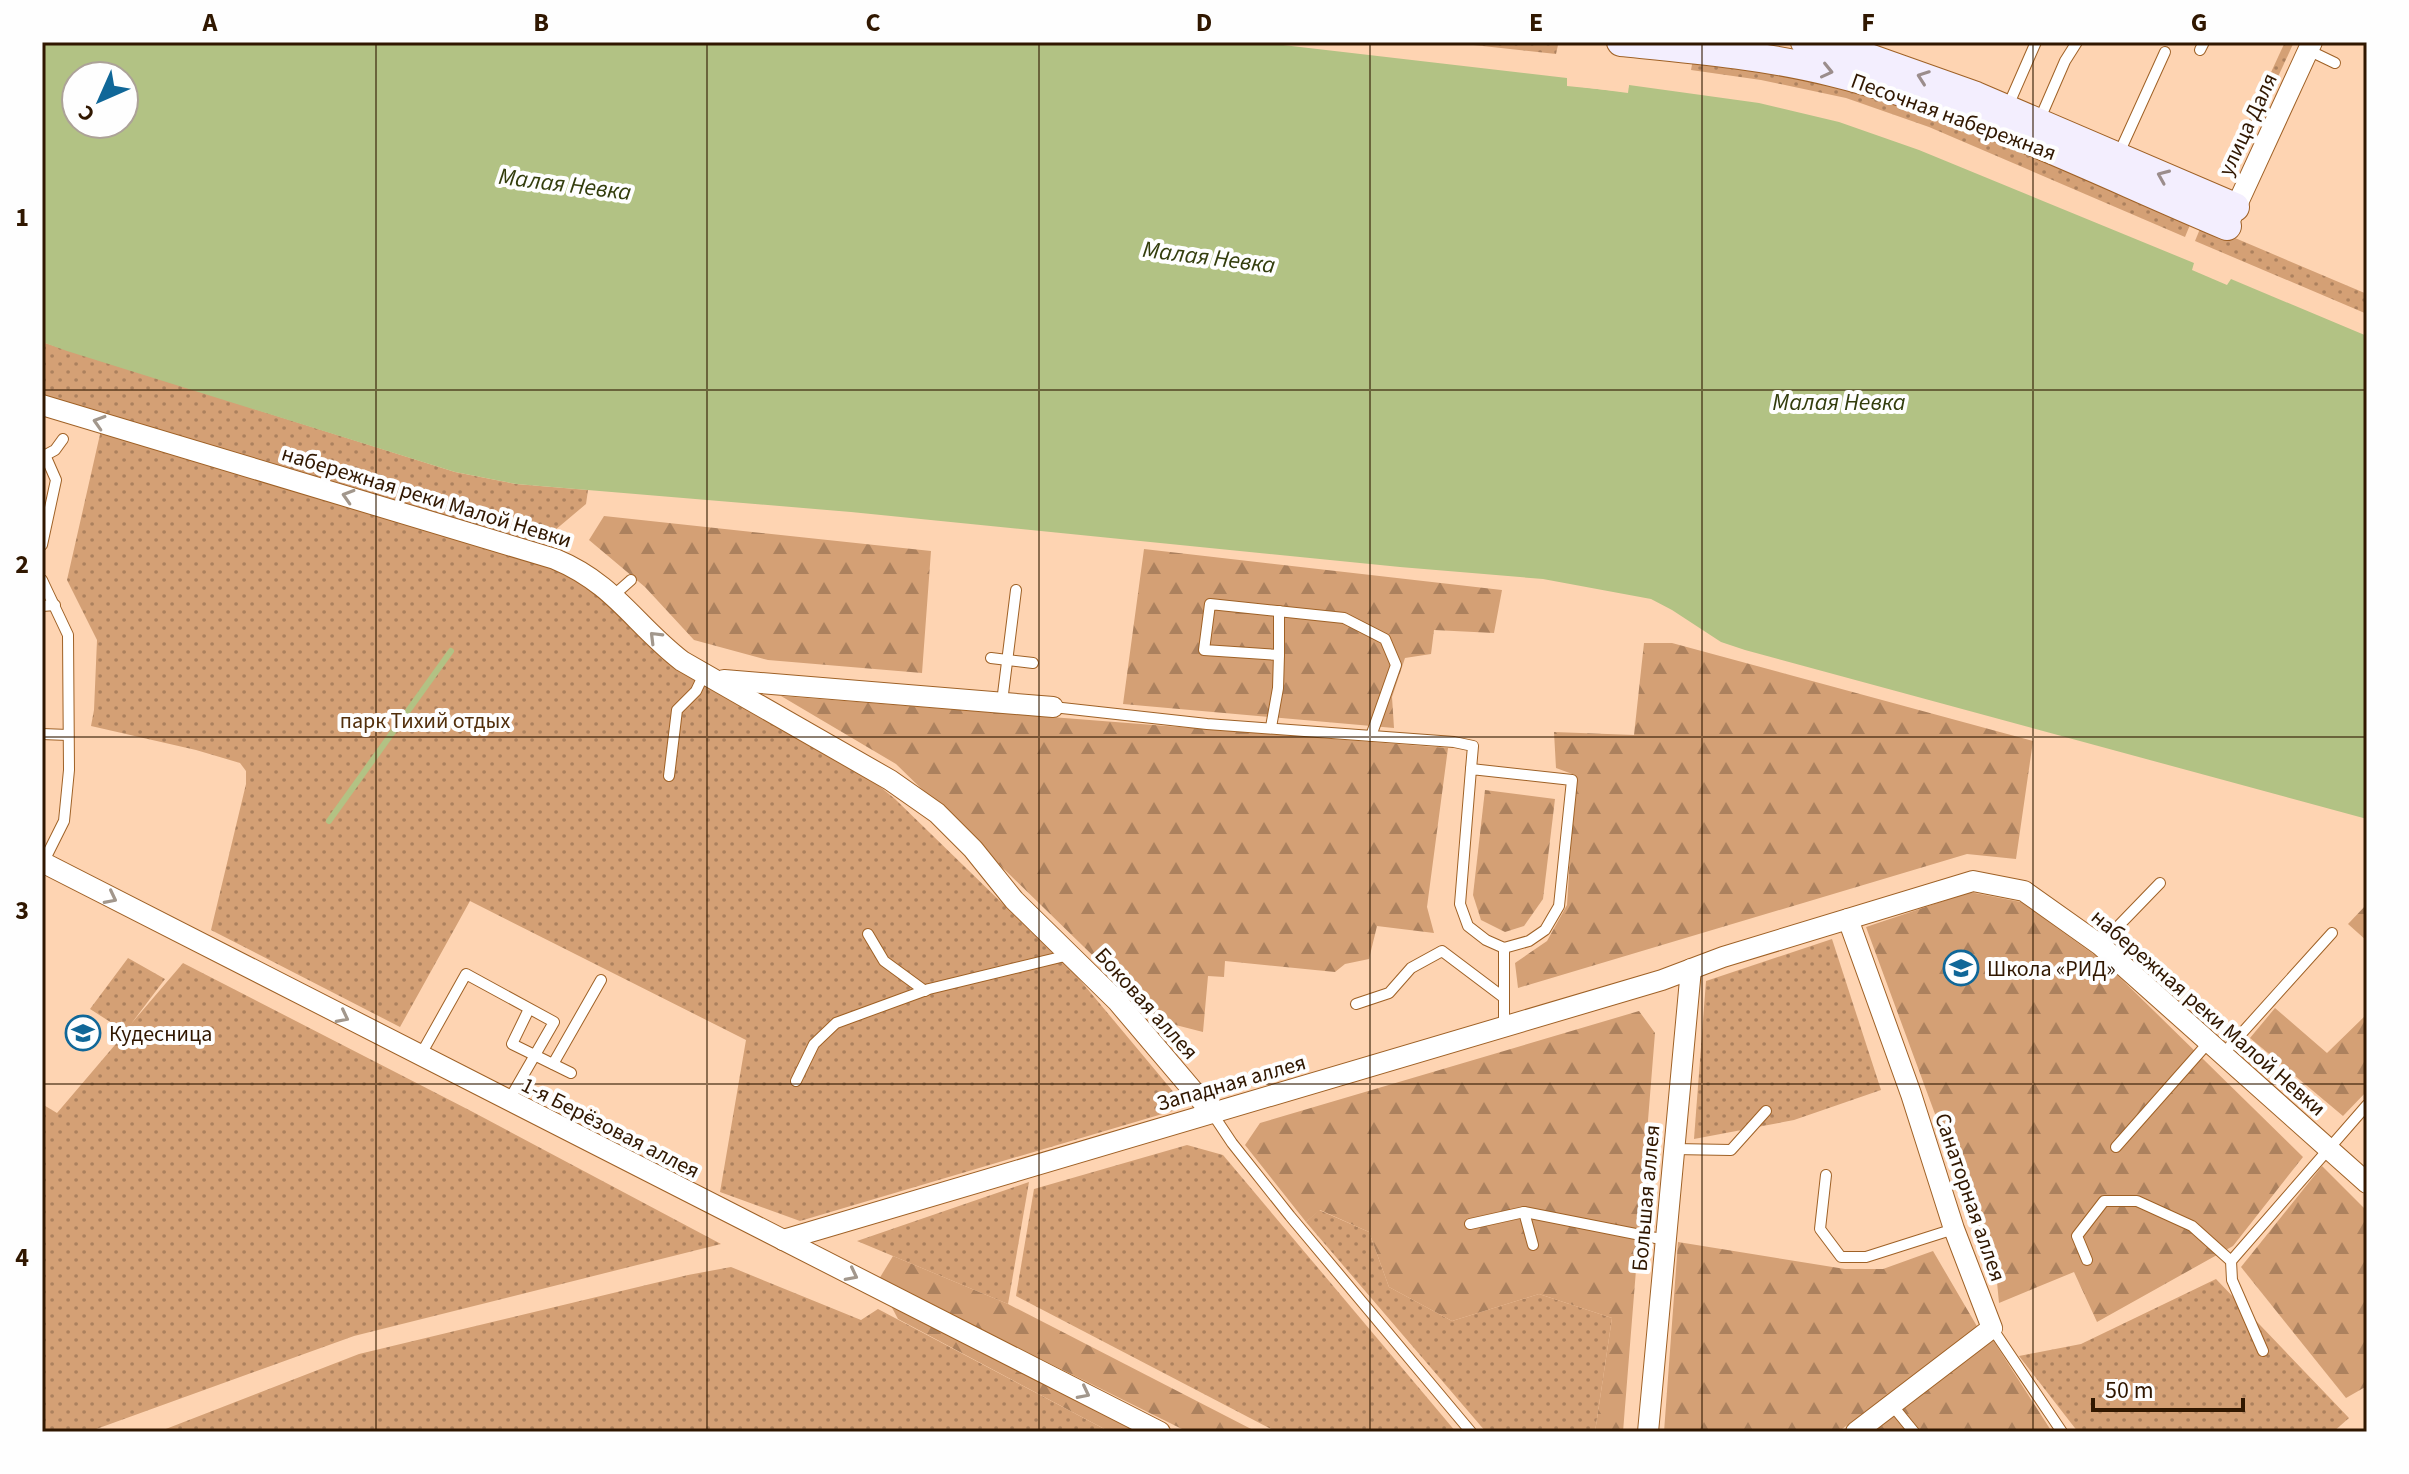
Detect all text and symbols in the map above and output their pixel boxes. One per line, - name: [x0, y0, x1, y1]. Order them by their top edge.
- text: A: [202, 4, 219, 41]
- text: B: [533, 4, 549, 41]
- text: C: [865, 4, 881, 41]
- text: D: [1196, 4, 1212, 41]
- text: E: [1529, 4, 1543, 41]
- text: F: [1861, 4, 1875, 41]
- text: G: [2191, 4, 2207, 41]
- north arrow: [60, 60, 140, 140]
- one-way arrow: [1819, 62, 1833, 79]
- street label: Песочная набережная: [1847, 65, 2061, 169]
- street label: улица Даля: [2210, 68, 2286, 181]
- one-way arrow: [1917, 70, 1931, 86]
- text: С: [71, 97, 102, 129]
- water label: Малая Невка: [497, 159, 633, 210]
- one-way arrow: [2157, 170, 2172, 186]
- text: 1: [15, 199, 29, 236]
- water label: Малая Невка: [1141, 232, 1277, 283]
- water label: Малая Невка: [1772, 385, 1906, 420]
- one-way arrow: [92, 415, 106, 431]
- street label: набережная реки Малой Невки: [278, 438, 576, 556]
- one-way arrow: [342, 489, 355, 505]
- text: 2: [15, 546, 29, 583]
- one-way arrow: [650, 632, 664, 647]
- park label: парк Тихий отдых: [340, 705, 510, 737]
- one-way arrow: [103, 888, 118, 903]
- text: 3: [15, 892, 29, 929]
- street label: набережная реки Малой Невки: [2084, 902, 2333, 1124]
- street label: Боковая аллея: [1087, 940, 1206, 1067]
- school or university icon: Школа «РИД»: [1942, 949, 1980, 987]
- place label: Школа «РИД»: [1987, 953, 2116, 985]
- one-way arrow: [334, 1007, 349, 1022]
- school or university icon: Кудесница: [64, 1014, 102, 1052]
- place label: Кудесница: [109, 1018, 212, 1050]
- street label: Западная аллея: [1153, 1046, 1310, 1120]
- street label: 1-я Берёзовая аллея: [516, 1069, 705, 1187]
- street label: Санаторная аллея: [1926, 1109, 2014, 1286]
- street label: Большая аллея: [1624, 1123, 1668, 1273]
- text: 4: [15, 1239, 29, 1276]
- one-way arrow: [844, 1266, 859, 1281]
- scale bar: [2093, 1362, 2243, 1412]
- text: 50 m: [2105, 1373, 2154, 1408]
- one-way arrow: [1076, 1384, 1090, 1399]

